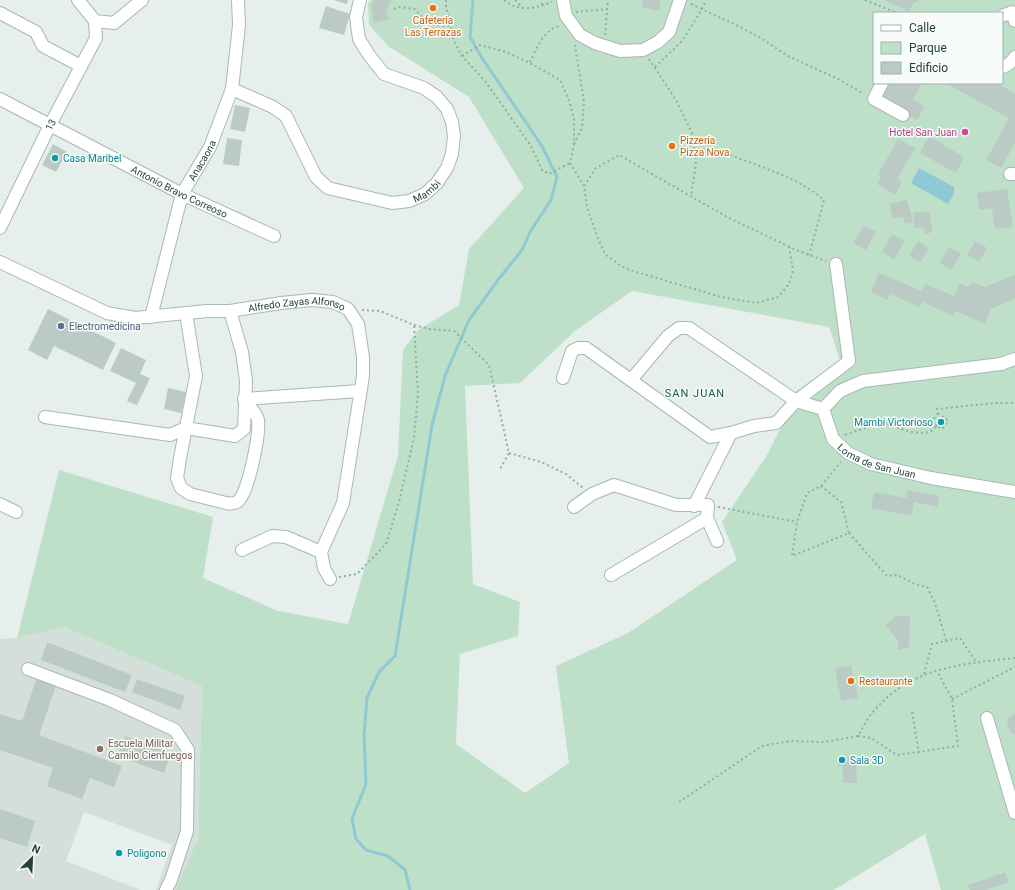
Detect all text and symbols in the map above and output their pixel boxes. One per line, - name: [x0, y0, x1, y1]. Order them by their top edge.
- marker: Cafeteria Las Terrazas: [428, 3, 438, 13]
- legend: [873, 12, 1003, 84]
- place label: Cafeteria Las Terrazas: [405, 15, 461, 38]
- text: Calle: [909, 21, 936, 35]
- text: Parque: [909, 41, 947, 55]
- text: Edificio: [909, 61, 948, 75]
- street label: 13: [43, 117, 58, 132]
- place label: Hotel San Juan: [889, 127, 957, 138]
- marker: Hotel San Juan: [960, 127, 970, 137]
- place label: Pizzería Pizza Nova: [680, 135, 730, 158]
- street label: Anacaona: [186, 139, 218, 183]
- marker: Pizzería Pizza Nova: [667, 141, 677, 151]
- marker: Casa Maribel: [50, 153, 60, 163]
- place label: Casa Maribel: [63, 153, 121, 164]
- street label: Antonio Bravo Correoso: [129, 164, 229, 220]
- street label: Mambí: [411, 178, 443, 205]
- street label: Alfredo Zayas Alfonso: [247, 295, 347, 314]
- marker: Electromedicina: [56, 321, 66, 331]
- place label: Electromedicina: [69, 321, 141, 332]
- district label: SAN JUAN: [665, 387, 725, 400]
- place label: Mambí Victorioso: [854, 417, 933, 428]
- marker: Mambí Victorioso: [936, 417, 946, 427]
- street label: Loma de San Juan: [836, 442, 917, 480]
- marker: Restaurante: [846, 676, 856, 686]
- place label: Restaurante: [859, 676, 913, 687]
- place label: Escuela Militar Camilo Cienfuegos: [108, 738, 192, 761]
- marker: Escuela Militar Camilo Cienfuegos: [95, 744, 105, 754]
- marker: Sala 3D: [837, 755, 847, 765]
- place label: Sala 3D: [850, 755, 884, 766]
- north arrow: [12, 838, 52, 878]
- text: N: [30, 842, 42, 857]
- marker: Poligono: [114, 848, 124, 858]
- place label: Poligono: [127, 848, 167, 859]

